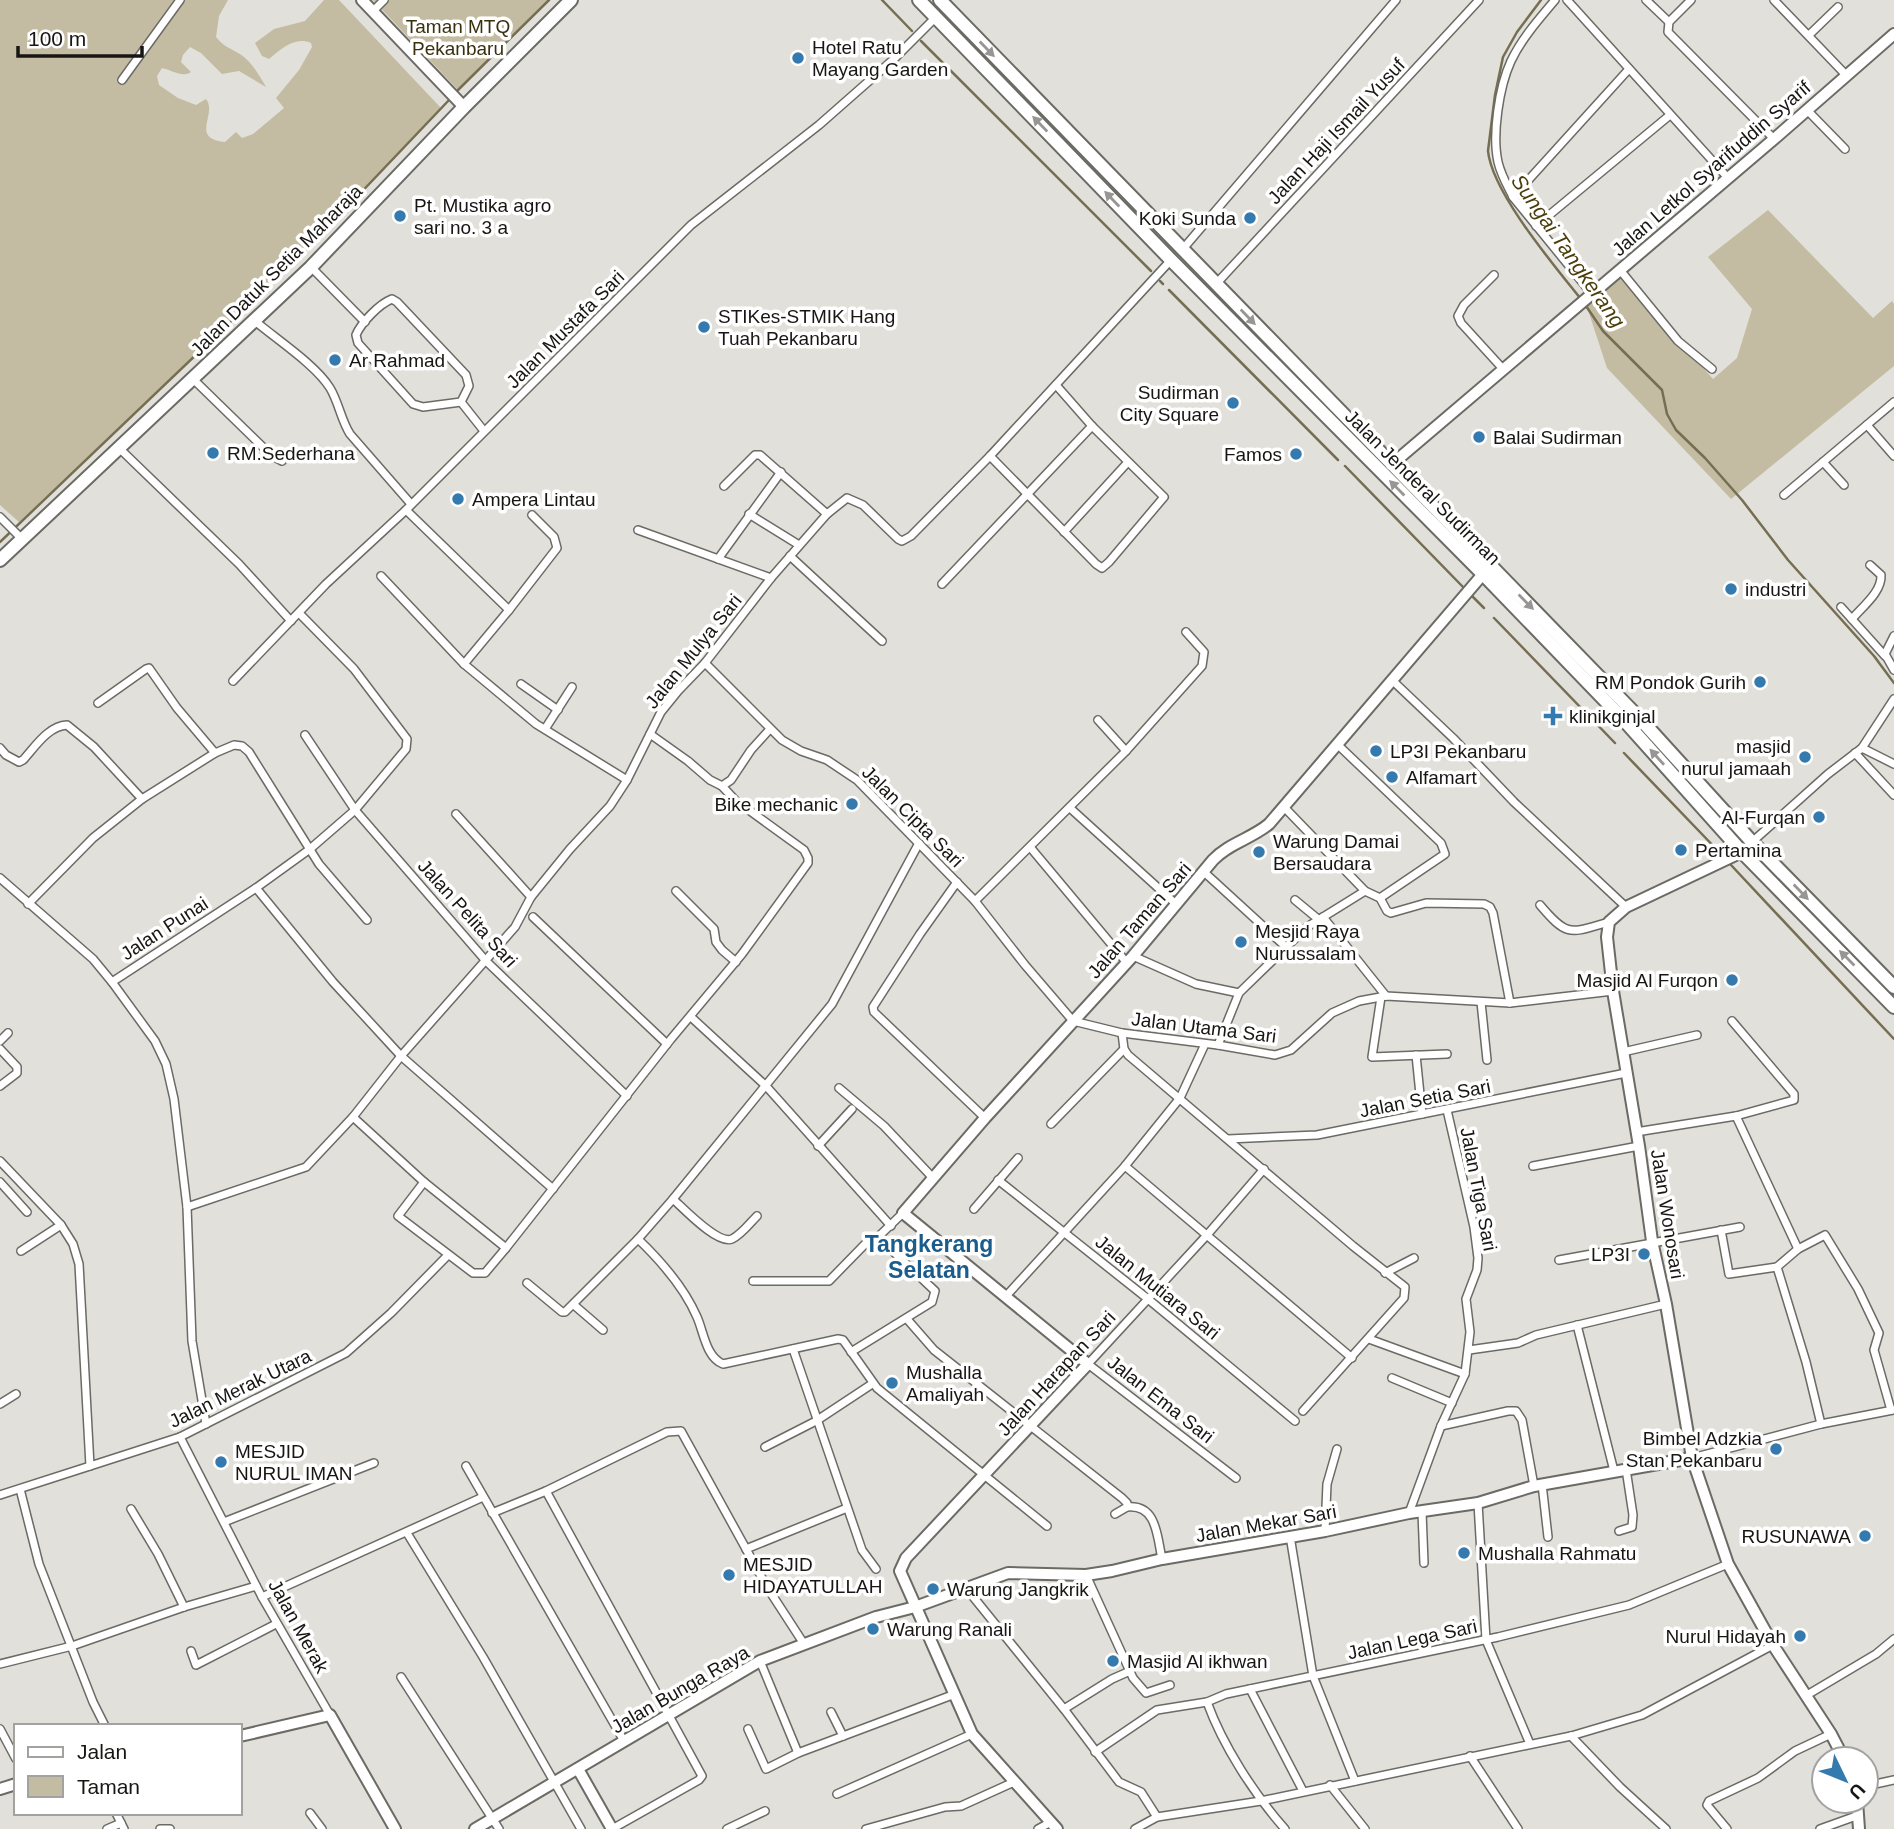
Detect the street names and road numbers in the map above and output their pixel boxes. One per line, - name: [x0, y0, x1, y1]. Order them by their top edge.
- street label: Jalan Haji Ismail Yusuf: [1264, 54, 1410, 208]
- street label: Jalan Letkol Syarifuddin Syarif: [1608, 76, 1815, 260]
- street label: Jalan Datuk Setia Maharaja: [186, 180, 367, 360]
- street label: Jalan Mustafa Sari: [502, 266, 628, 392]
- street label: Jalan Jenderal Sudirman: [1341, 406, 1504, 569]
- street label: Jalan Mulya Sari: [641, 590, 746, 712]
- street label: Jalan Cipta Sari: [858, 762, 967, 871]
- street label: Jalan Pelita Sari: [414, 855, 521, 971]
- street label: Jalan Taman Sari: [1083, 858, 1195, 982]
- street label: Jalan Punai: [117, 893, 212, 964]
- street label: Jalan Utama Sari: [1130, 1008, 1278, 1047]
- street label: Jalan Setia Sari: [1358, 1075, 1492, 1121]
- street label: Jalan Tiga Sari: [1456, 1125, 1501, 1253]
- street label: Jalan Wonosari: [1647, 1148, 1688, 1280]
- street label: Jalan Mutiara Sari: [1092, 1231, 1224, 1344]
- street label: Jalan Harapan Sari: [993, 1307, 1120, 1440]
- street label: Jalan Merak Utara: [166, 1345, 315, 1432]
- street label: Jalan Ema Sari: [1103, 1351, 1218, 1447]
- street label: Jalan Mekar Sari: [1194, 1501, 1338, 1546]
- street label: Jalan Merak: [264, 1576, 333, 1677]
- street label: Jalan Lega Sari: [1345, 1615, 1479, 1663]
- street label: Jalan Bunga Raya: [608, 1641, 753, 1737]

